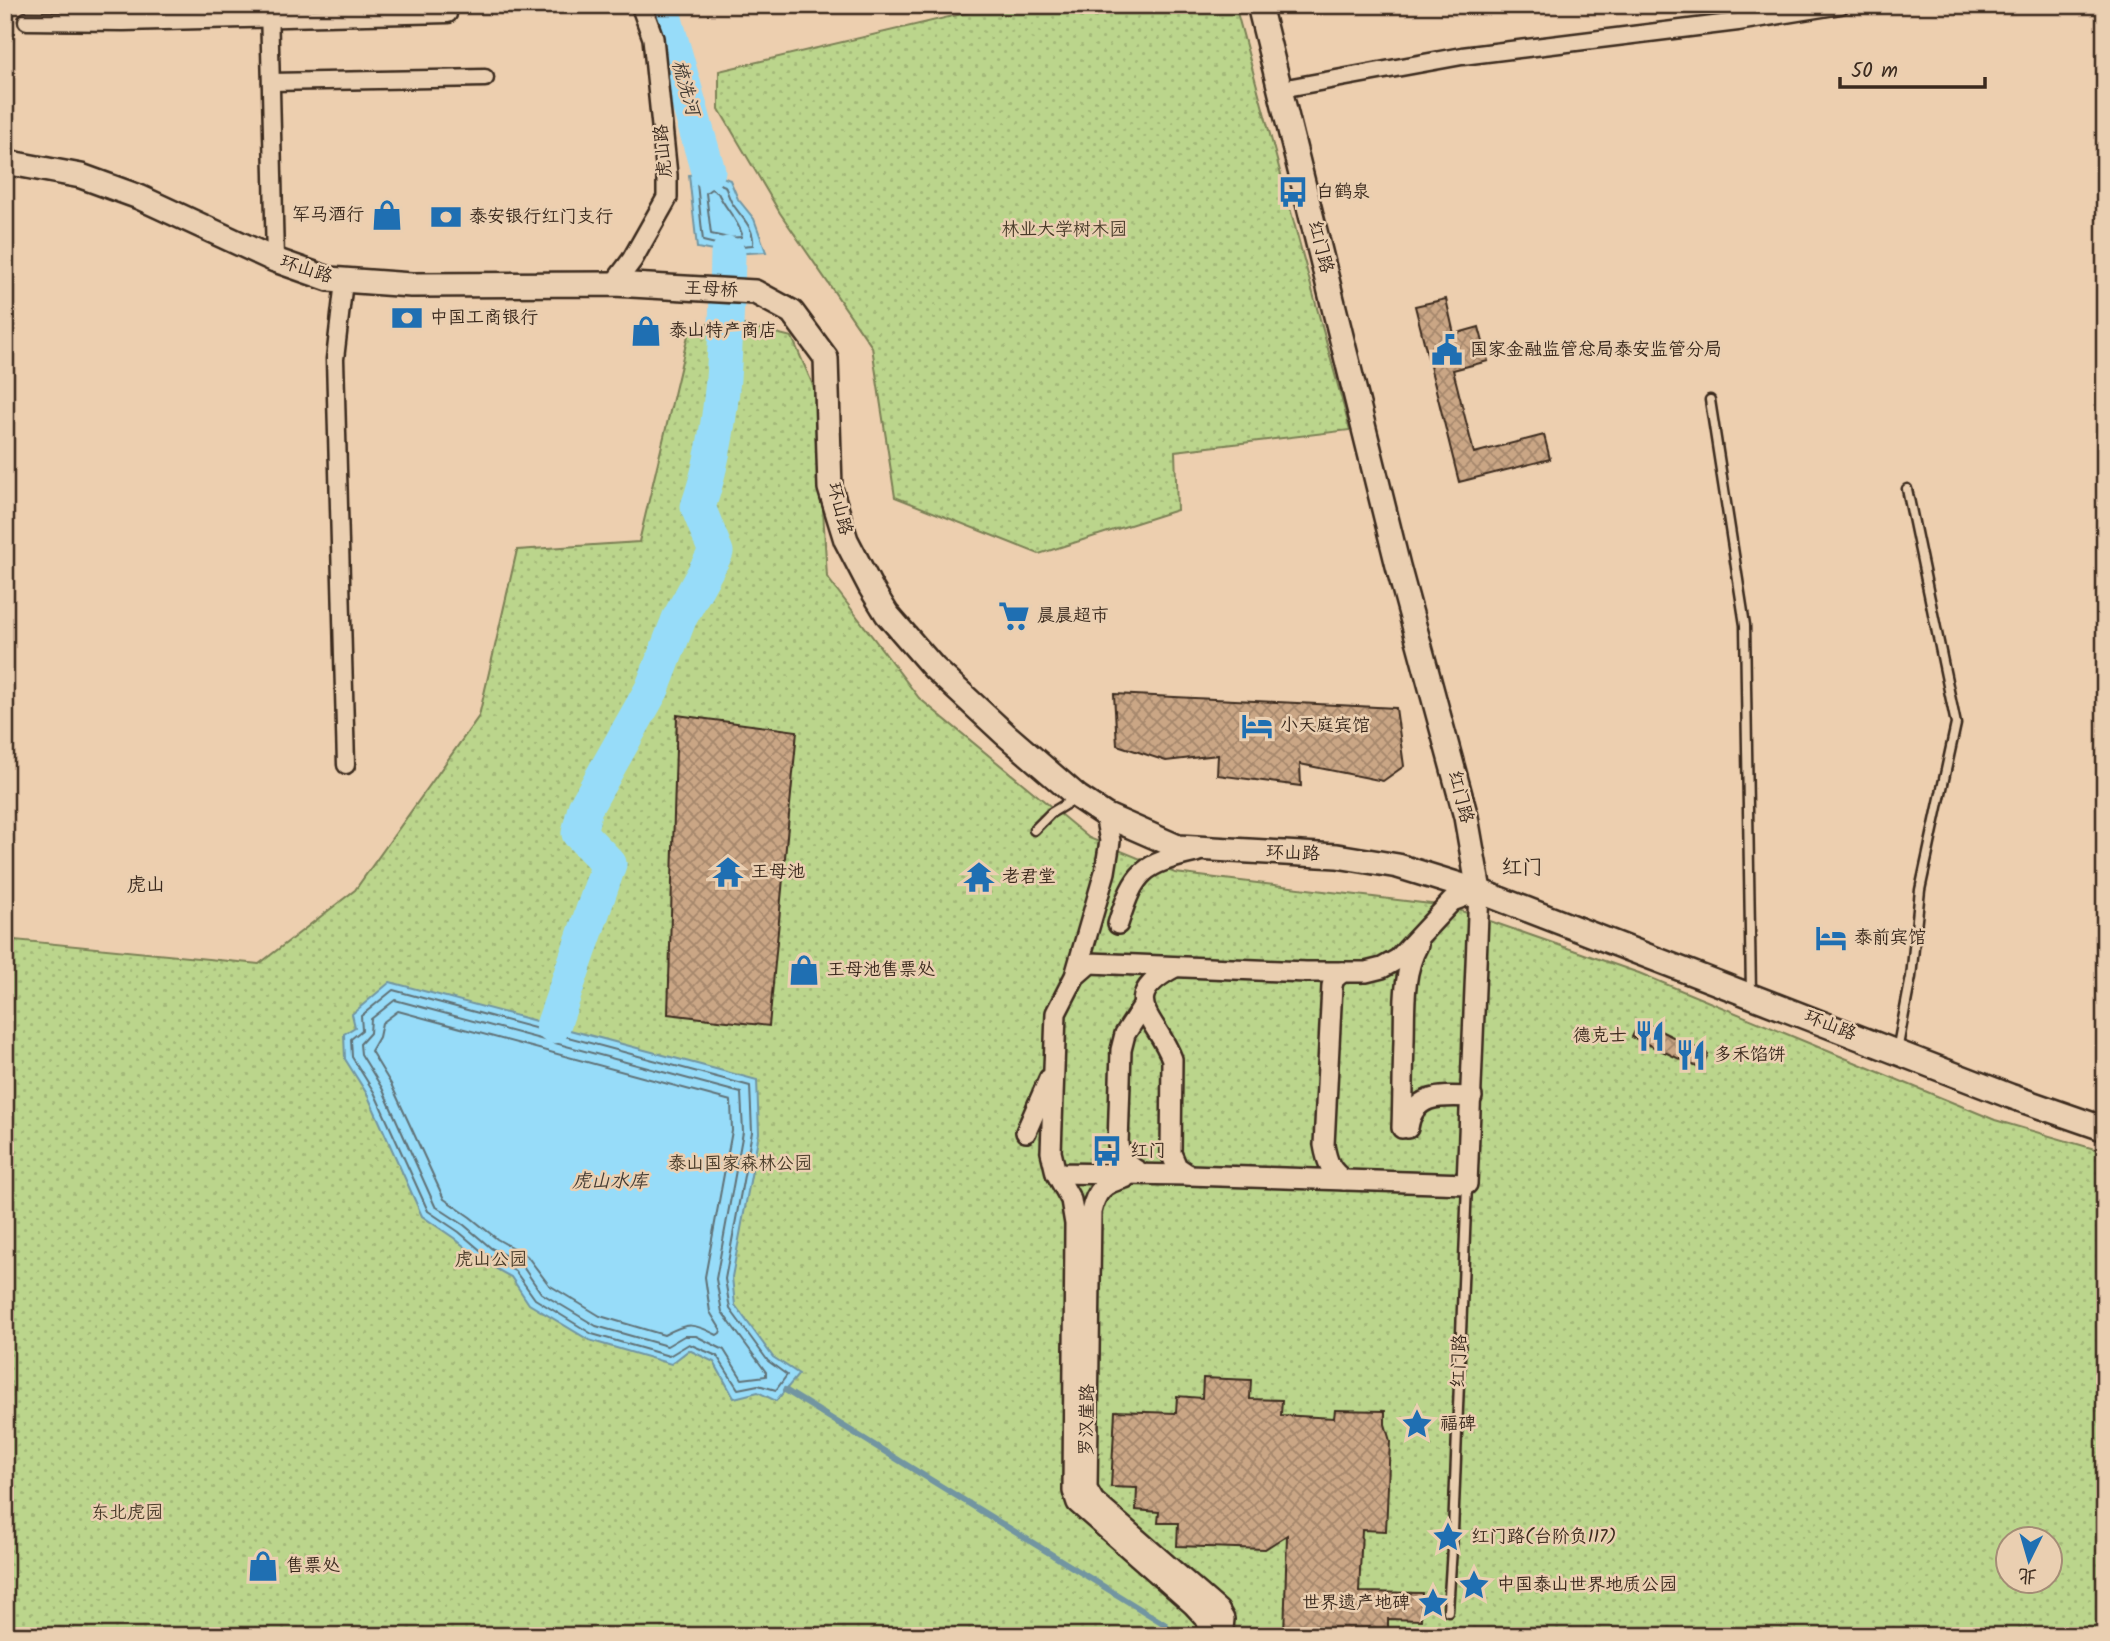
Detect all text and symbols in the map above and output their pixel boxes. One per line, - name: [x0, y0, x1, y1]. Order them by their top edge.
- scale bar: [1840, 46, 1986, 90]
- text: 50 m: [1851, 55, 1898, 88]
- water label: 梳洗河: [663, 56, 708, 122]
- street label: 虎山路: [647, 123, 681, 179]
- bus stop icon: 白鹤泉: [1276, 175, 1310, 209]
- place label: 白鹤泉: [1316, 178, 1370, 207]
- shop icon: 军马酒行: [370, 198, 404, 232]
- bank icon: 泰安银行红门支行: [429, 200, 463, 234]
- place label: 军马酒行: [292, 201, 364, 230]
- place label: 泰安银行红门支行: [469, 203, 613, 232]
- park label: 林业大学树木园: [1001, 216, 1127, 245]
- street label: 红门路: [1299, 217, 1341, 277]
- street label: 环山路: [276, 248, 336, 292]
- street label: 王母桥: [683, 274, 739, 306]
- bank icon: 中国工商银行: [390, 301, 424, 335]
- place label: 中国工商银行: [430, 304, 538, 333]
- shop icon: 泰山特产商店: [629, 314, 663, 348]
- place label: 泰山特产商店: [669, 317, 777, 346]
- public building icon: 国家金融监管总局泰安监管分局: [1430, 333, 1464, 367]
- place label: 国家金融监管总局泰安监管分局: [1470, 336, 1722, 365]
- street label: 环山路: [818, 479, 860, 539]
- supermarket icon: 晨晨超市: [997, 599, 1031, 633]
- place label: 晨晨超市: [1037, 602, 1109, 631]
- hotel icon: 小天庭宾馆: [1240, 709, 1274, 743]
- place label: 小天庭宾馆: [1280, 712, 1370, 741]
- street label: 红门路: [1439, 767, 1481, 827]
- street label: 环山路: [1266, 839, 1320, 869]
- district label: 红门: [1501, 852, 1543, 885]
- temple icon: 王母池: [711, 855, 745, 889]
- place label: 王母池: [751, 858, 805, 887]
- temple icon: 老君堂: [962, 860, 996, 894]
- place label: 老君堂: [1002, 863, 1056, 892]
- district label: 虎山: [127, 871, 165, 901]
- hotel icon: 泰前宾馆: [1814, 921, 1848, 955]
- place label: 泰前宾馆: [1854, 924, 1926, 953]
- shop icon: 王母池售票处: [787, 953, 821, 987]
- place label: 王母池售票处: [827, 956, 935, 985]
- street label: 环山路: [1800, 1003, 1860, 1049]
- restaurant icon: 德克士: [1633, 1019, 1667, 1053]
- place label: 德克士: [1573, 1022, 1627, 1051]
- restaurant icon: 多禾馅饼: [1674, 1038, 1708, 1072]
- place label: 多禾馅饼: [1714, 1041, 1786, 1070]
- bus stop icon: 红门: [1090, 1134, 1124, 1168]
- place label: 红门: [1130, 1137, 1166, 1166]
- park label: 泰山国家森林公园: [668, 1150, 812, 1179]
- water label: 虎山水库: [572, 1167, 650, 1197]
- park label: 虎山公园: [455, 1246, 527, 1275]
- street label: 红门路: [1445, 1334, 1475, 1388]
- street label: 罗汉崖路: [1073, 1384, 1103, 1456]
- place icon: 福碑: [1400, 1407, 1434, 1441]
- place label: 福碑: [1440, 1410, 1476, 1439]
- park label: 东北虎园: [91, 1499, 163, 1528]
- place icon: 红门路(台阶负117): [1431, 1520, 1465, 1554]
- place label: 红门路(台阶负117): [1471, 1523, 1616, 1552]
- north arrow: [1994, 1526, 2064, 1596]
- shop icon: 售票处: [246, 1549, 280, 1583]
- place label: 售票处: [286, 1552, 340, 1581]
- text: 北: [2017, 1559, 2038, 1591]
- place icon: 中国泰山世界地质公园: [1457, 1568, 1491, 1602]
- place label: 中国泰山世界地质公园: [1497, 1571, 1677, 1600]
- place icon: 世界遗产地碑: [1416, 1586, 1450, 1620]
- place label: 世界遗产地碑: [1302, 1589, 1410, 1618]

